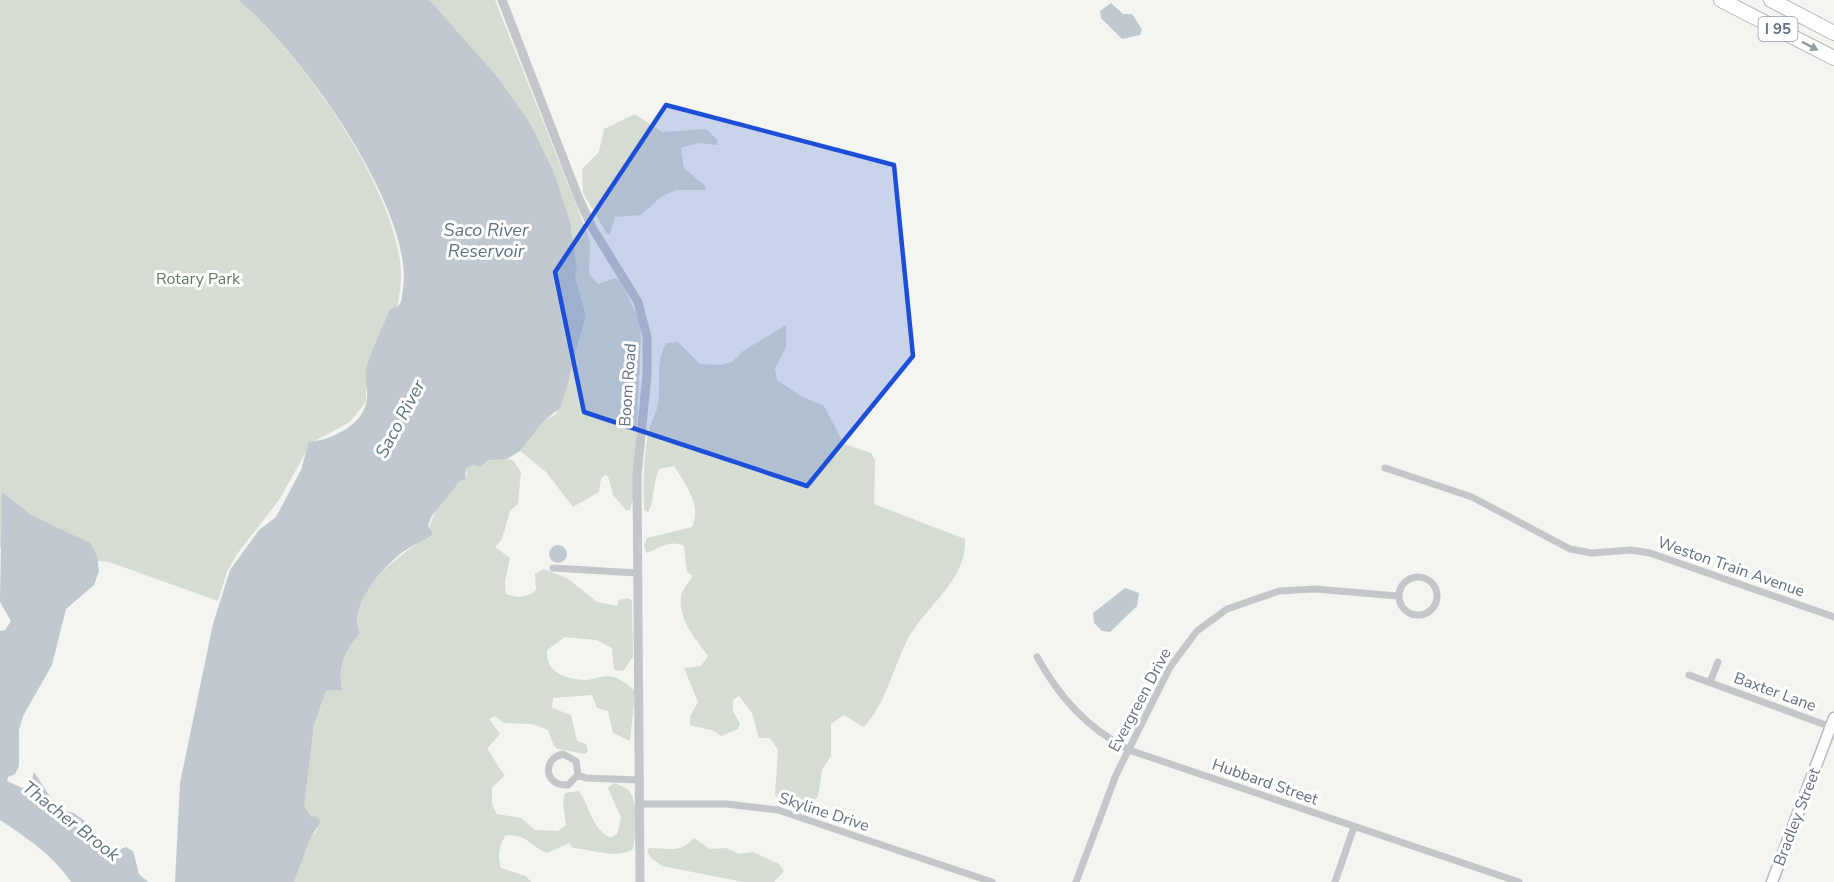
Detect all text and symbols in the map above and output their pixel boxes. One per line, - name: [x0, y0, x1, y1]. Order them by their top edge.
- road number: I 95: [1758, 17, 1798, 41]
- one-way arrow: [1802, 41, 1819, 51]
- water label: Saco River Reservoir: [444, 218, 529, 263]
- park label: Rotary Park: [156, 268, 241, 290]
- street label: Boom Road: [614, 343, 642, 427]
- water label: Saco River: [370, 375, 431, 462]
- street label: Weston Train Avenue: [1654, 531, 1808, 603]
- street label: Evergreen Drive: [1103, 644, 1177, 756]
- street label: Baxter Lane: [1731, 667, 1819, 717]
- street label: Hubbard Street: [1209, 754, 1321, 811]
- street label: Bradley Street: [1768, 764, 1826, 869]
- water label: Thacher Brook: [17, 775, 125, 867]
- street label: Skyline Drive: [776, 787, 872, 837]

